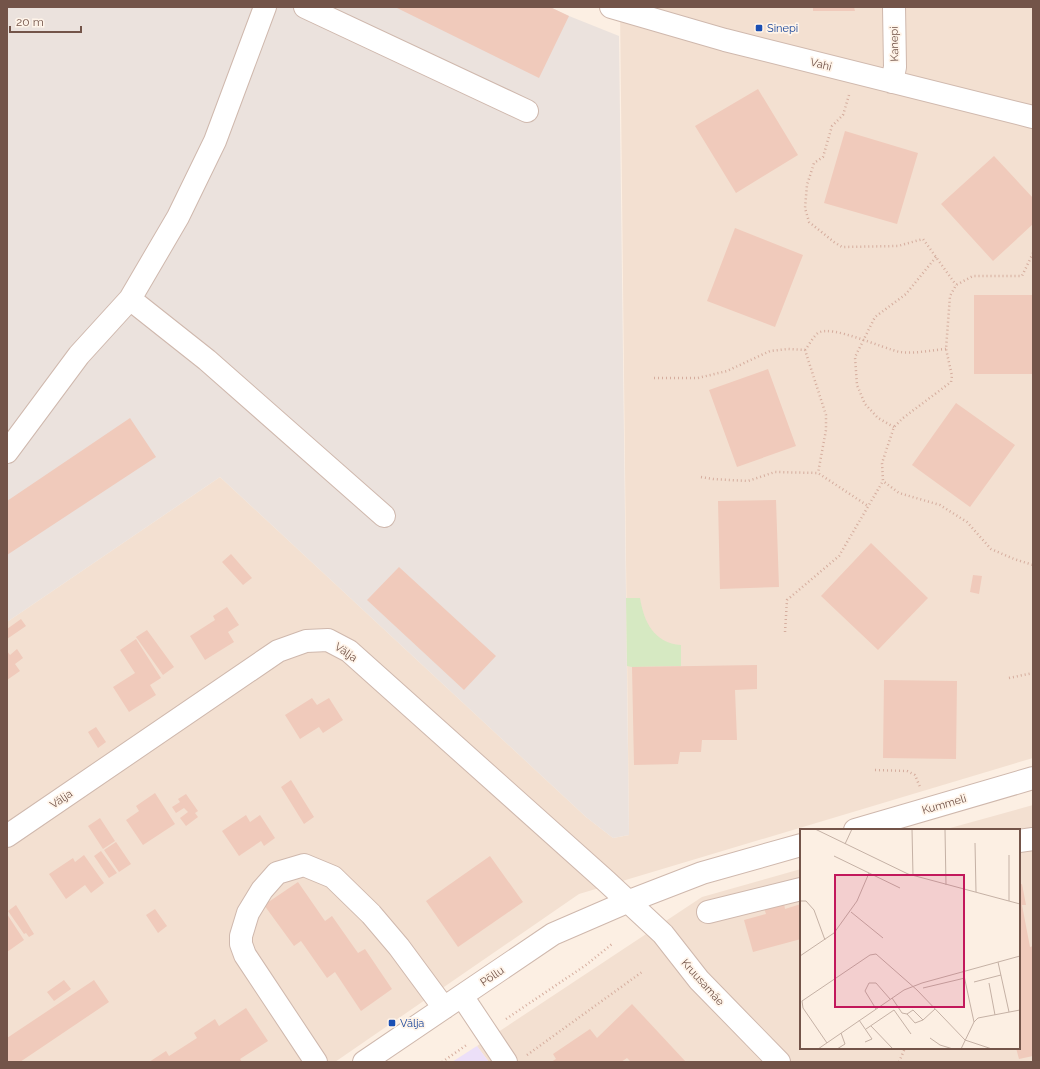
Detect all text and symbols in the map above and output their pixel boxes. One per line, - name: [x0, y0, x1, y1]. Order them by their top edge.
- scale bar: [10, 8, 81, 34]
- text: 20 m: [16, 15, 44, 29]
- place label: Sinepi: [767, 22, 798, 35]
- marker: Sinepi: [754, 23, 764, 33]
- street label: Kanepi: [888, 26, 901, 62]
- street label: Vahi: [809, 56, 833, 73]
- street label: Välja: [332, 640, 359, 665]
- street label: Välja: [48, 787, 75, 812]
- street label: Kummeli: [920, 792, 968, 817]
- inset map: [800, 829, 1020, 1049]
- street label: Kruusamäe: [678, 956, 727, 1009]
- street label: Põllu: [478, 964, 507, 989]
- place label: Välja: [400, 1017, 424, 1030]
- marker: Välja: [387, 1018, 397, 1028]

